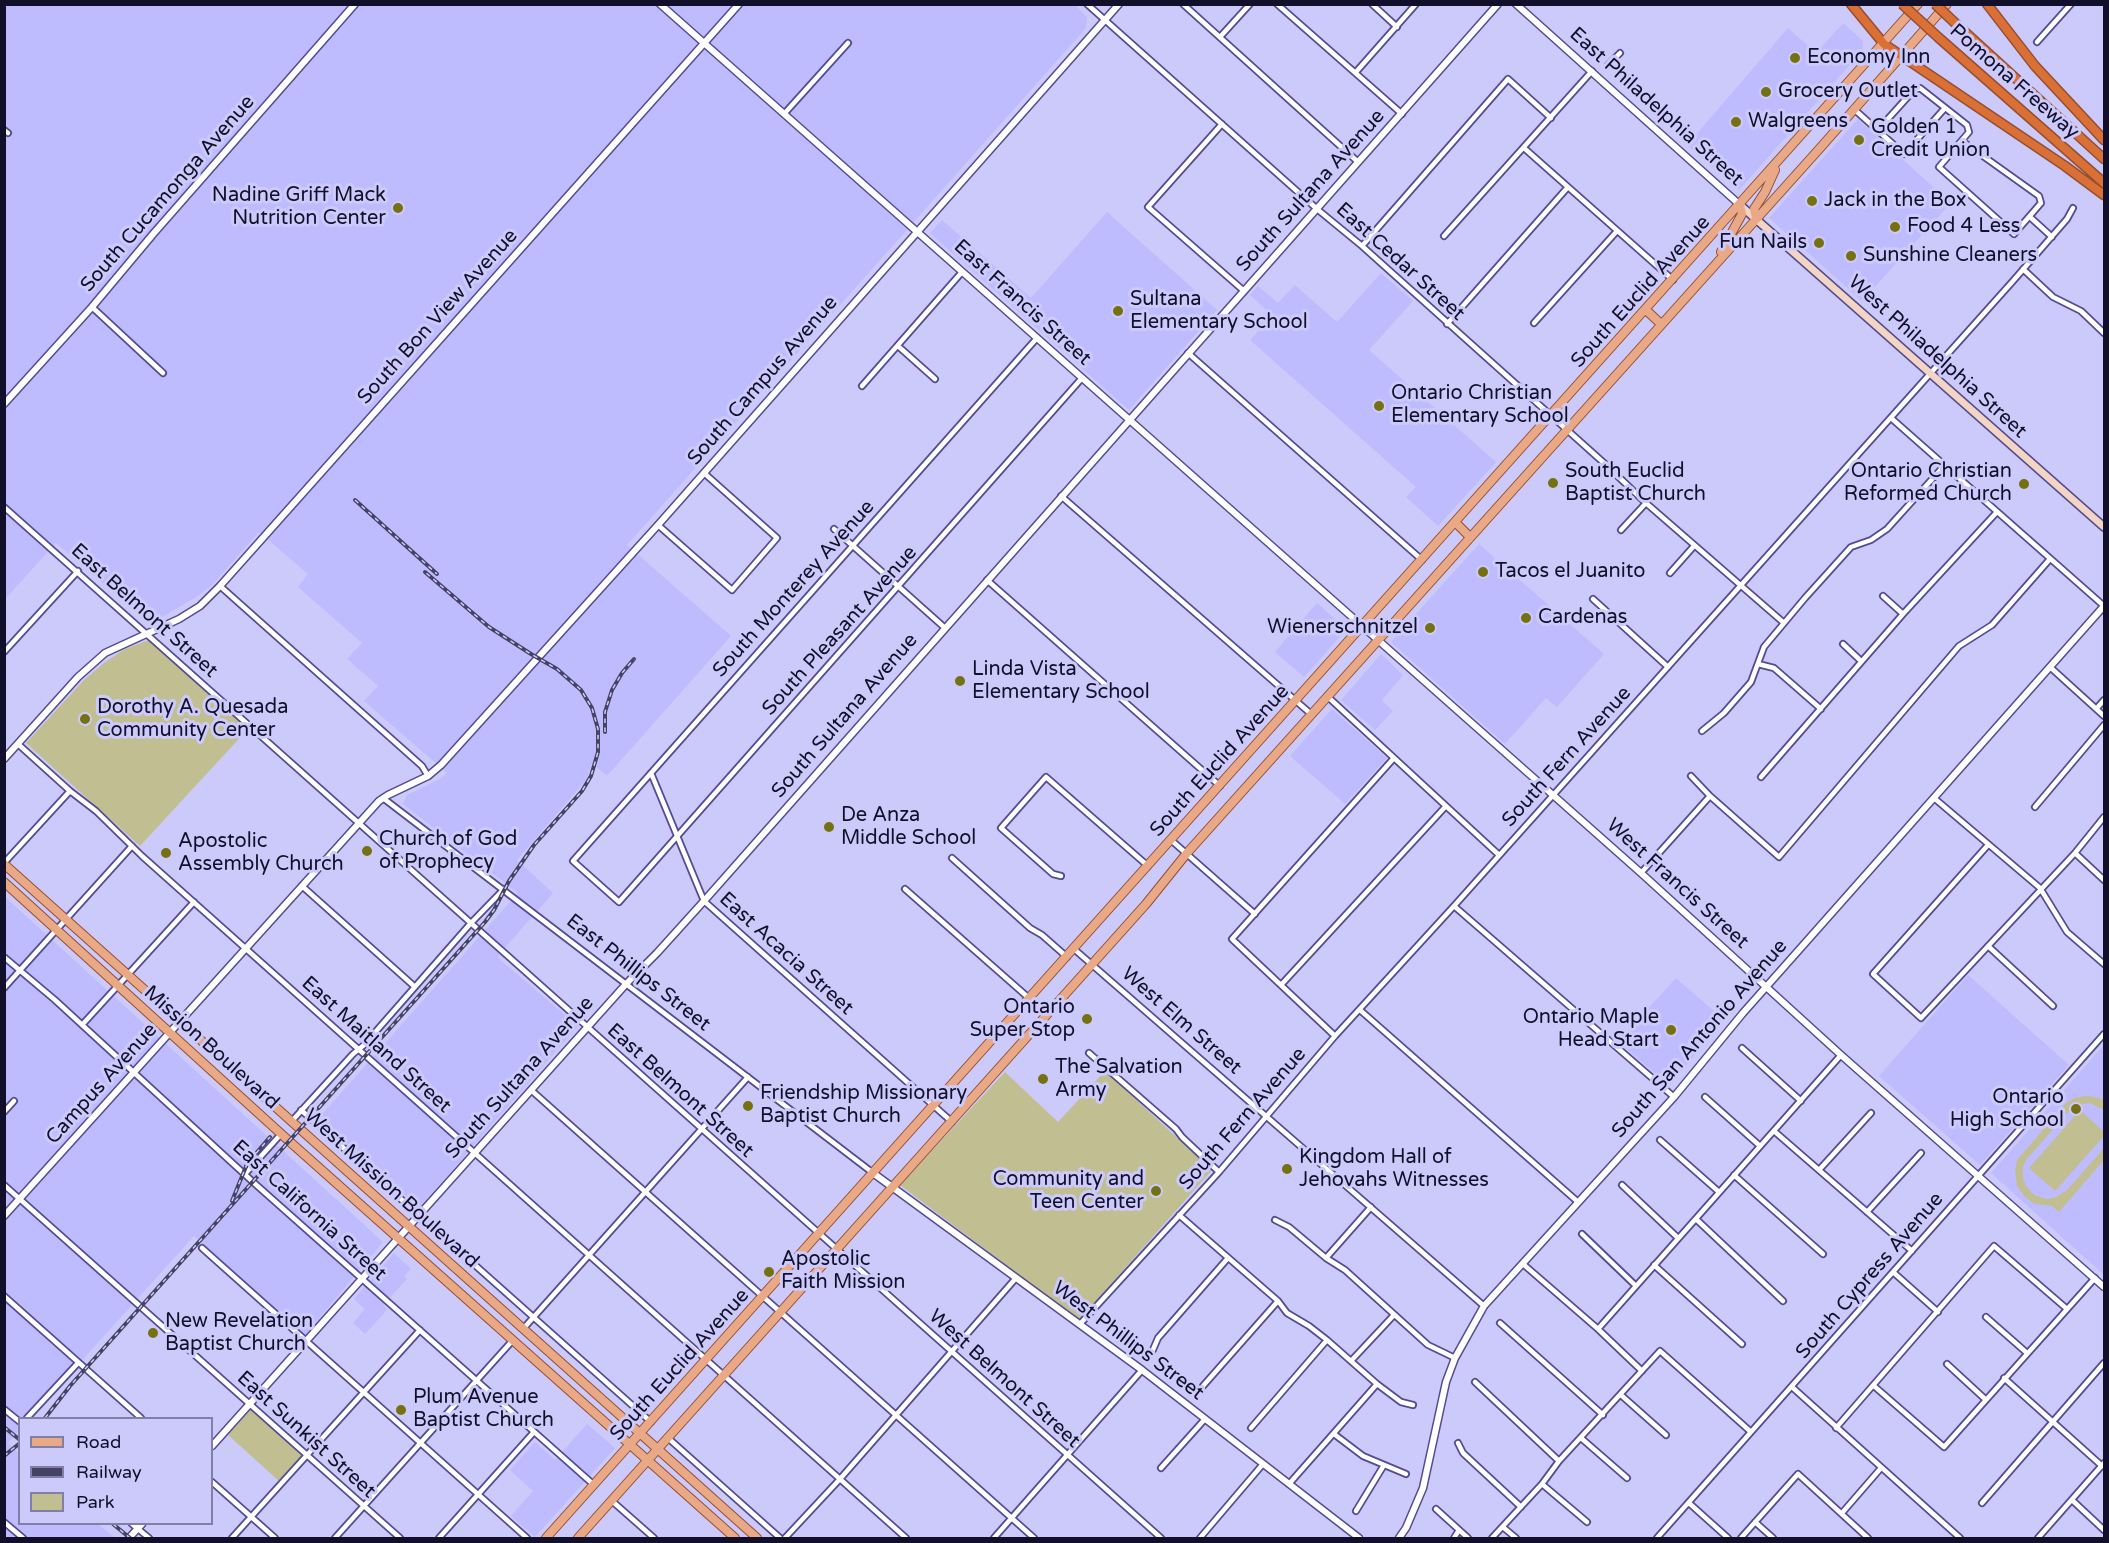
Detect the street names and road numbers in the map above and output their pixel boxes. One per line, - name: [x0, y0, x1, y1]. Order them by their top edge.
- street label: Pomona Freeway: [1944, 19, 2084, 145]
- street label: East Philadelphia Street: [1564, 23, 1748, 191]
- street label: South Cucamonga Avenue: [76, 91, 260, 297]
- street label: South Sultana Avenue: [1232, 105, 1390, 277]
- street label: East Cedar Street: [1331, 198, 1469, 326]
- street label: South Euclid Avenue: [1566, 211, 1716, 373]
- street label: South Bon View Avenue: [353, 224, 523, 410]
- street label: East Francis Street: [948, 235, 1096, 371]
- street label: West Philadelphia Street: [1843, 270, 2031, 444]
- street label: South Campus Avenue: [683, 291, 843, 471]
- street label: South Monterey Avenue: [708, 496, 880, 682]
- street label: East Belmont Street: [66, 539, 222, 683]
- street label: South Pleasant Avenue: [758, 541, 922, 721]
- street label: South Sultana Avenue: [767, 629, 923, 803]
- street label: South Euclid Avenue: [1145, 680, 1295, 842]
- street label: South Fern Avenue: [1498, 682, 1636, 832]
- street label: West Francis Street: [1601, 814, 1753, 954]
- street label: East Acacia Street: [714, 888, 858, 1020]
- street label: East Phillips Street: [561, 909, 715, 1037]
- street label: South San Antonio Avenue: [1607, 935, 1793, 1143]
- street label: West Elm Street: [1116, 962, 1246, 1080]
- street label: East Maitland Street: [296, 972, 456, 1118]
- street label: Mission Boulevard: [138, 981, 284, 1115]
- street label: South Sultana Avenue: [441, 992, 599, 1164]
- street label: Campus Avenue: [41, 1018, 163, 1150]
- street label: East Belmont Street: [602, 1019, 758, 1163]
- street label: South Fern Avenue: [1175, 1043, 1311, 1195]
- street label: West Mission Boulevard: [299, 1104, 483, 1274]
- street label: East California Street: [227, 1136, 391, 1286]
- street label: South Cypress Avenue: [1791, 1188, 1949, 1364]
- street label: West Phillips Street: [1048, 1276, 1208, 1406]
- street label: South Euclid Avenue: [605, 1284, 755, 1446]
- street label: West Belmont Street: [923, 1305, 1085, 1453]
- street label: East Sunkist Street: [232, 1366, 380, 1504]

